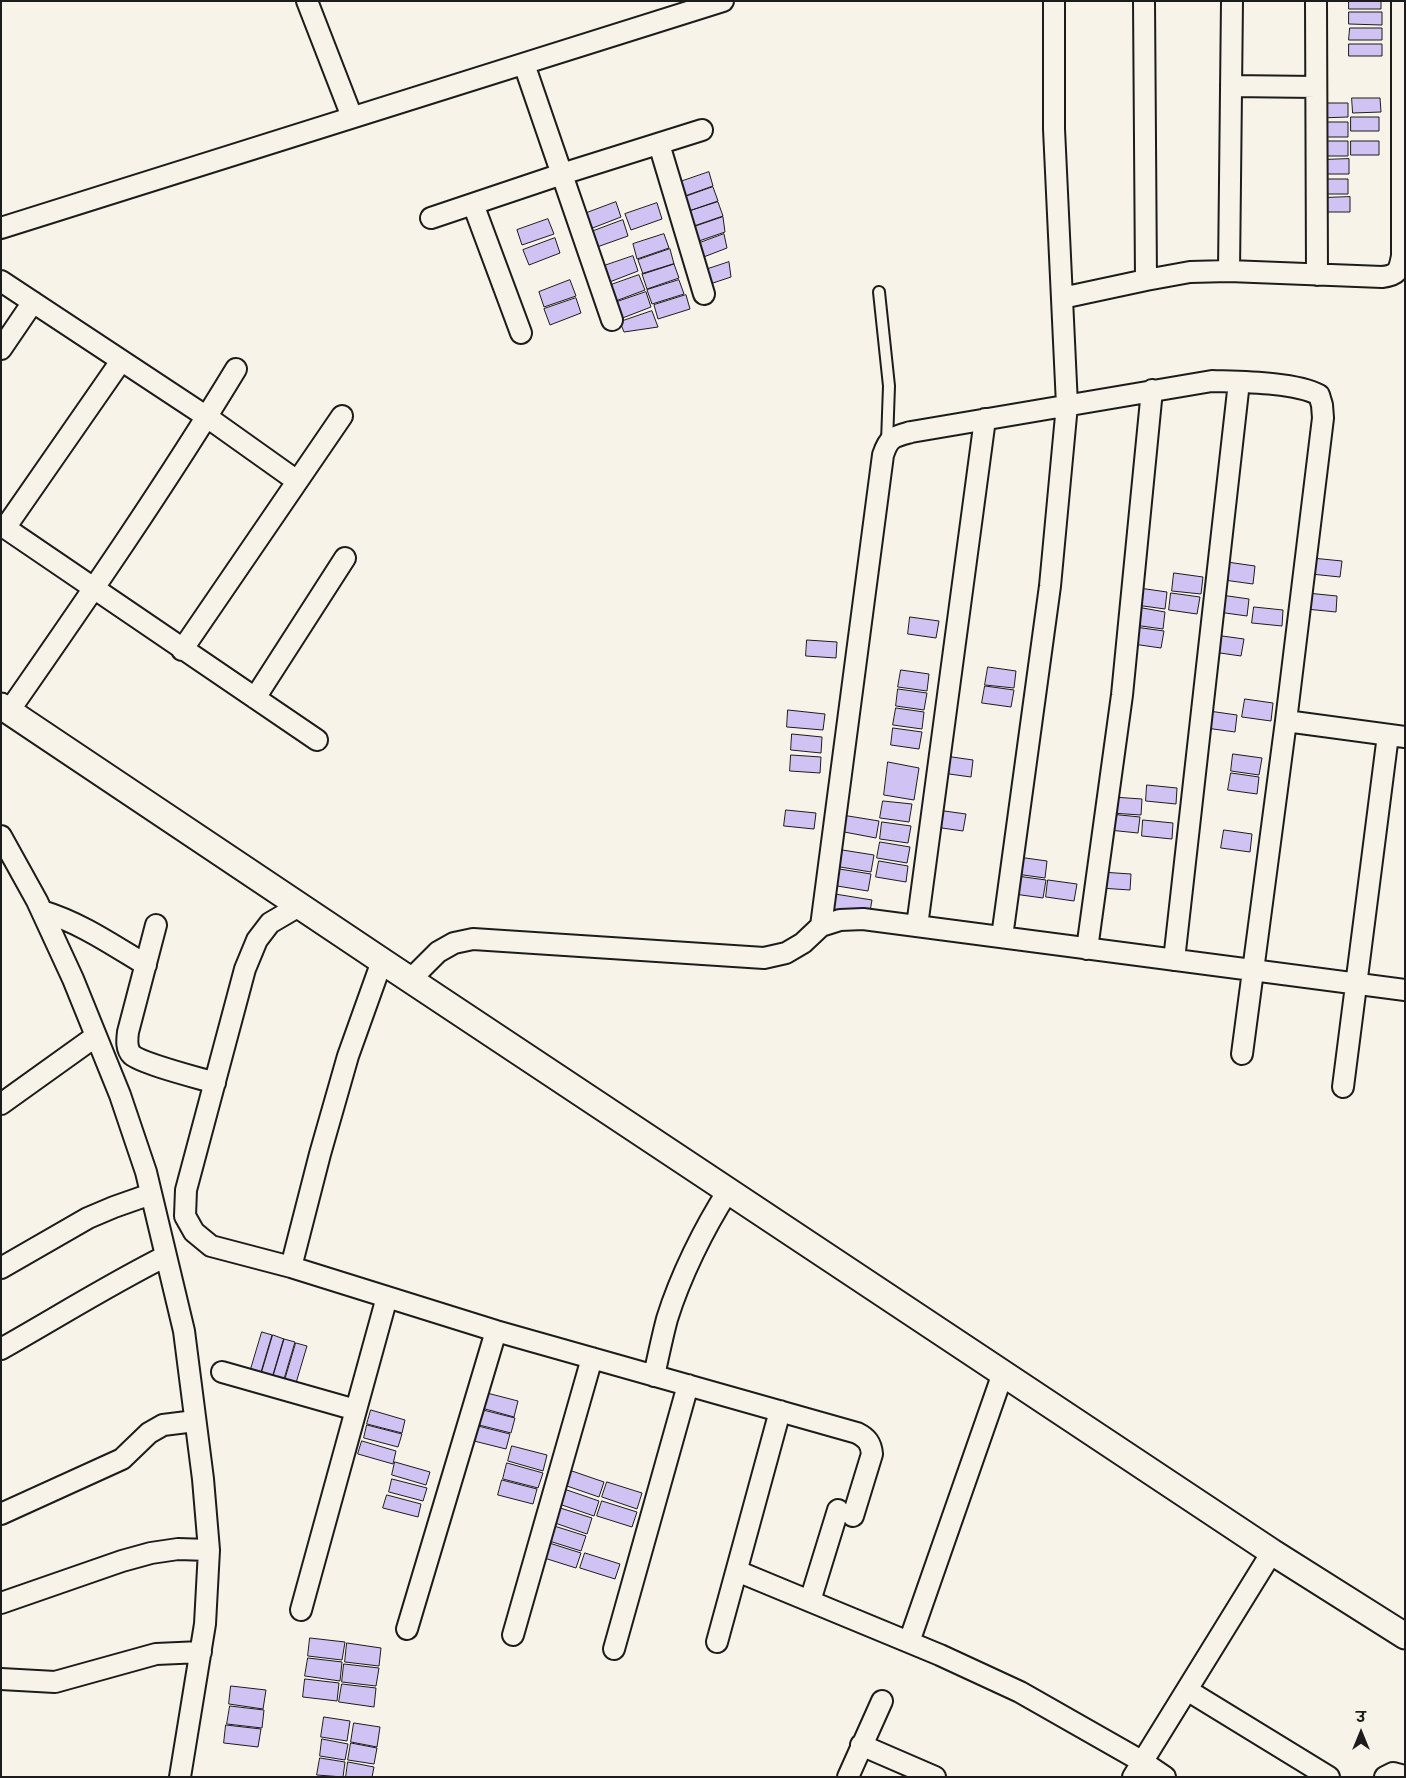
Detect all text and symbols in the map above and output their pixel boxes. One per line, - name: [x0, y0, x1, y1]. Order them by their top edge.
- north arrow: [1336, 1708, 1386, 1758]
- text: उ: [1356, 1709, 1366, 1726]

